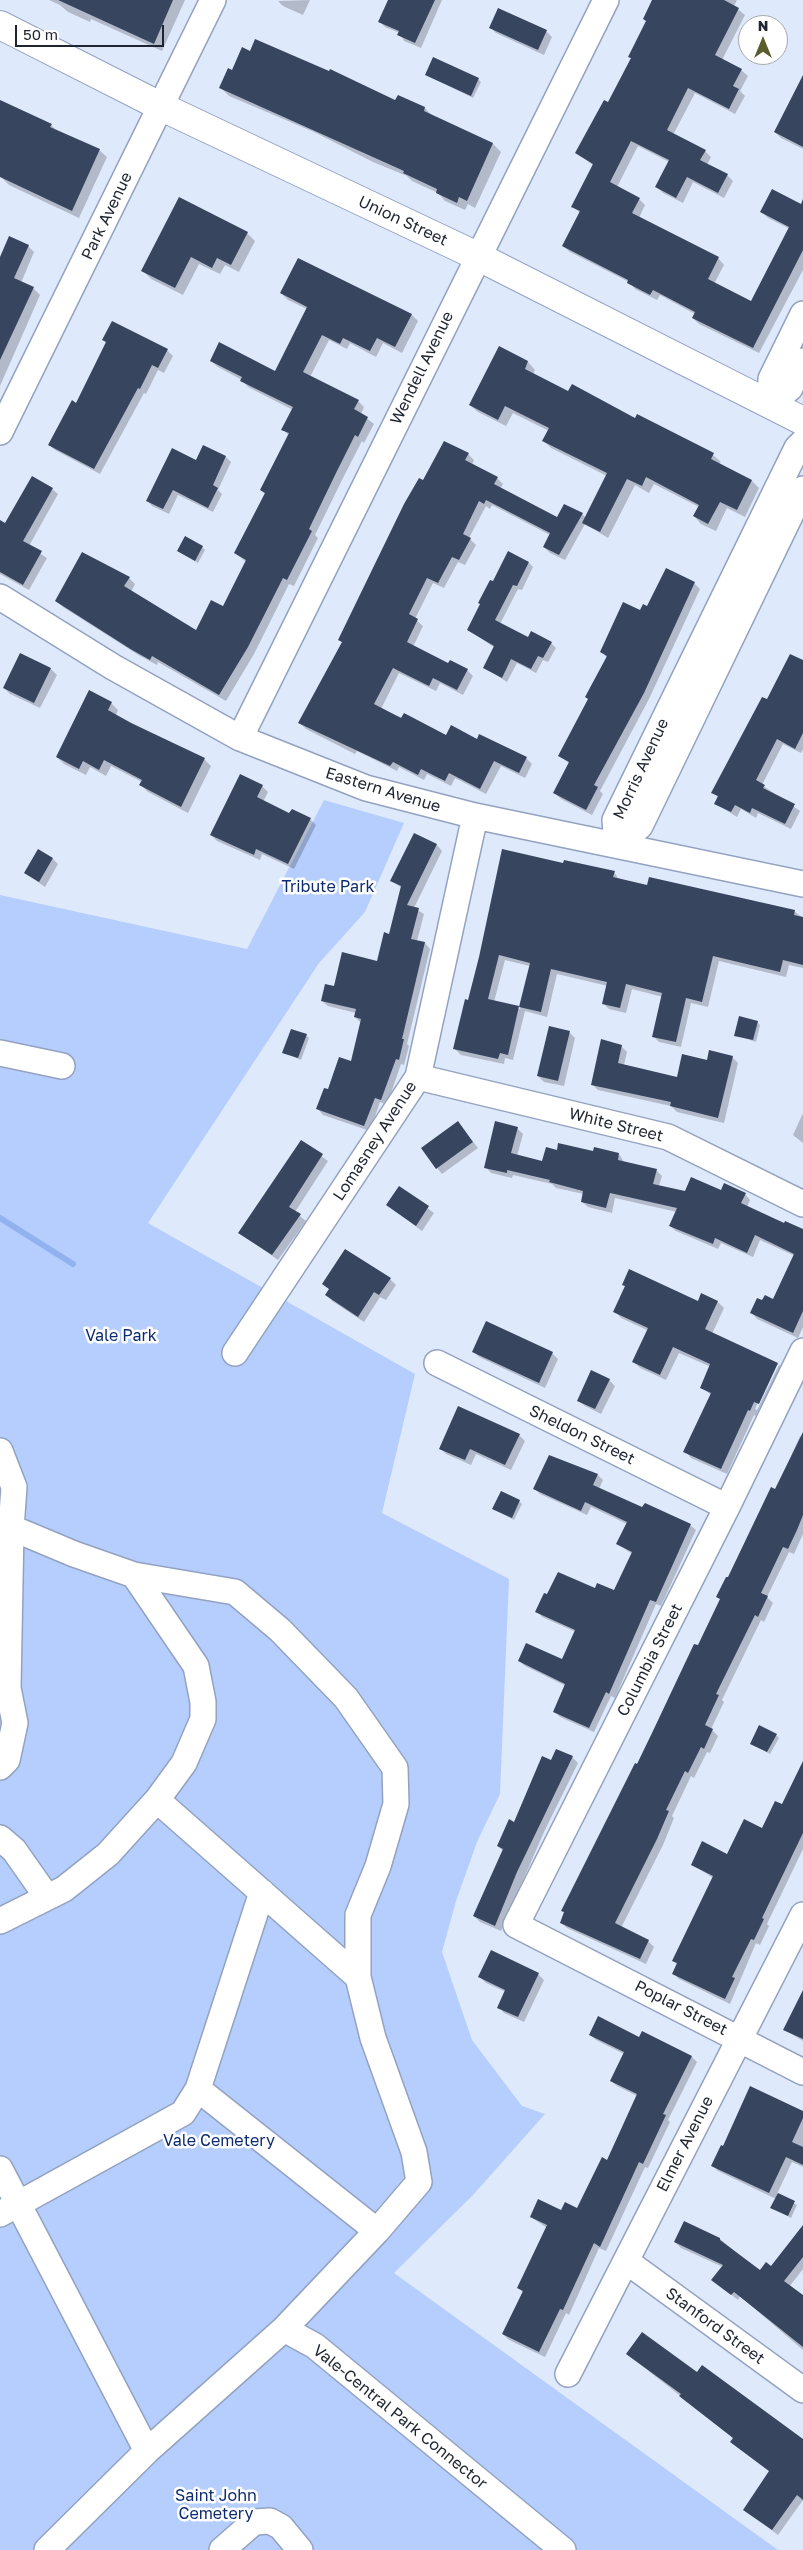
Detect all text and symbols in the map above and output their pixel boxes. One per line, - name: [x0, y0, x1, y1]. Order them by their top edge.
- scale bar: [18, 15, 166, 47]
- north arrow: [738, 15, 788, 65]
- text: N: [758, 17, 768, 34]
- text: 50 m: [23, 25, 58, 43]
- street label: Park Avenue: [78, 169, 136, 263]
- street label: Union Street: [355, 192, 451, 250]
- street label: Wendell Avenue: [386, 308, 458, 428]
- street label: Morris Avenue: [609, 716, 673, 822]
- street label: Eastern Avenue: [323, 763, 443, 817]
- park label: Tribute Park: [282, 877, 374, 897]
- street label: Lomasney Avenue: [329, 1078, 421, 1204]
- street label: White Street: [567, 1104, 665, 1146]
- park label: Vale Park: [85, 1326, 157, 1346]
- street label: Sheldon Street: [526, 1401, 638, 1469]
- street label: Columbia Street: [613, 1600, 687, 1720]
- street label: Poplar Street: [631, 1976, 731, 2040]
- street label: Elmer Avenue: [653, 2093, 717, 2195]
- park label: Vale Cemetery: [163, 2131, 275, 2151]
- street label: Stanford Street: [662, 2284, 768, 2368]
- street label: Vale-Central Park Connector: [309, 2341, 491, 2493]
- park label: Saint John Cemetery: [175, 2486, 257, 2524]

